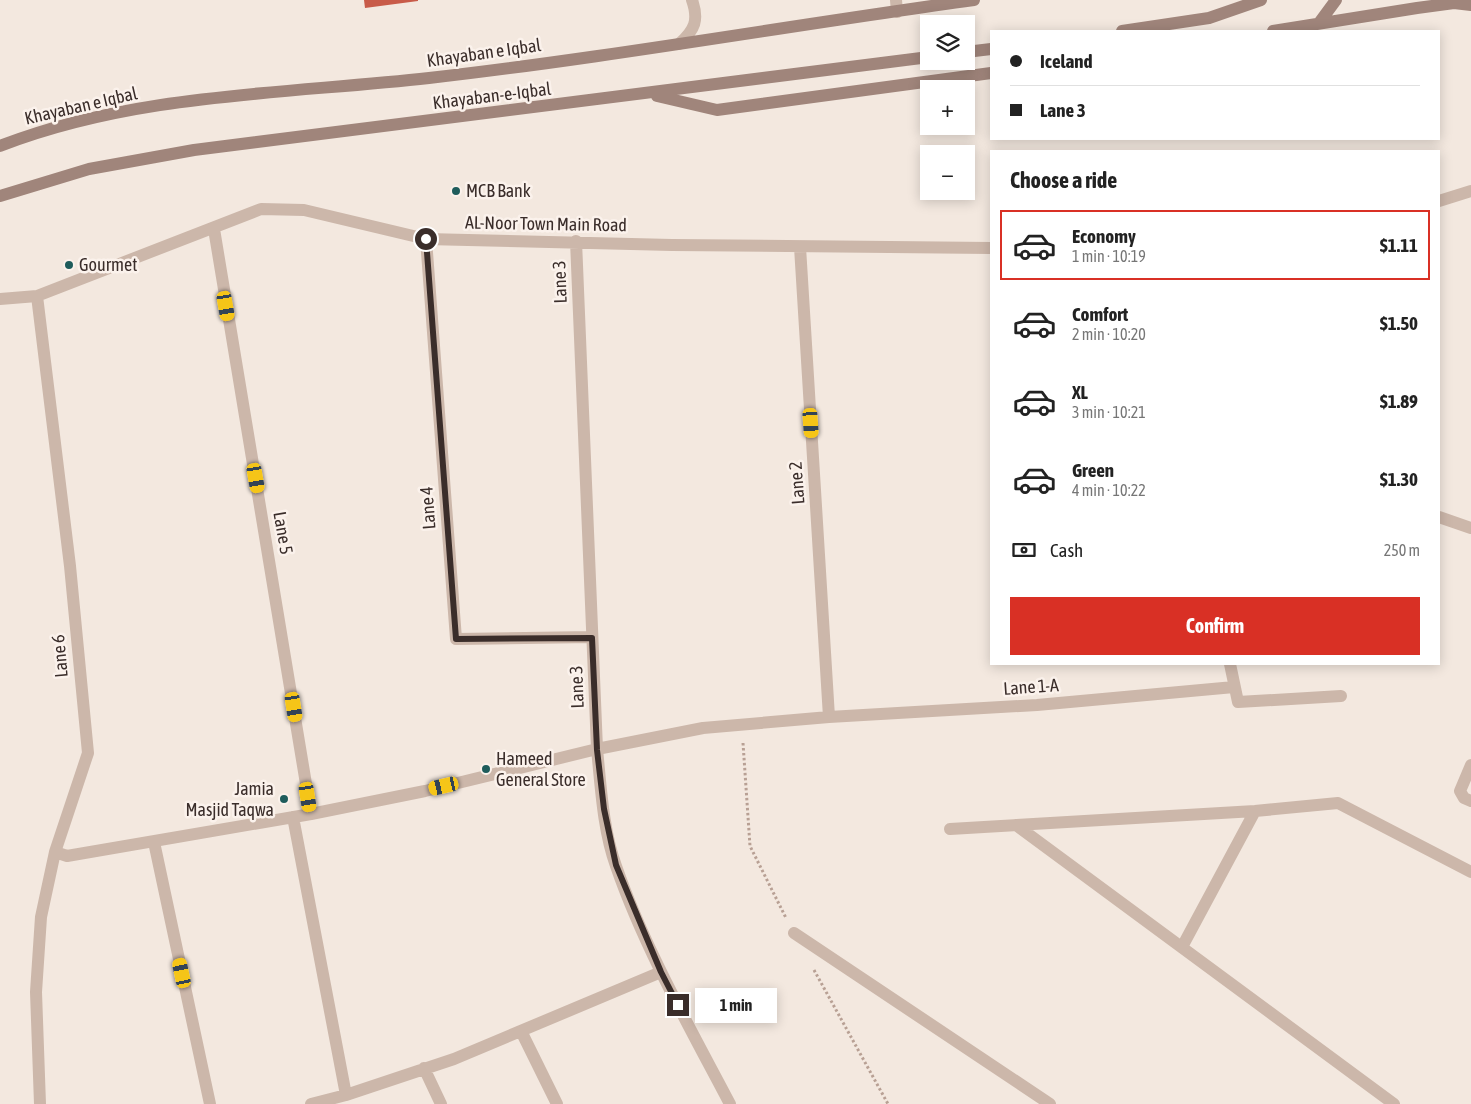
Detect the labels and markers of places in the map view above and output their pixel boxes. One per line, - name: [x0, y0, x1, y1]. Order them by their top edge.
- place label: MCB Bank: [466, 180, 531, 201]
- marker: MCB Bank: [450, 185, 462, 197]
- place label: Gourmet: [79, 254, 137, 275]
- marker: Gourmet: [63, 259, 75, 271]
- place label: Hameed General Store: [496, 748, 586, 790]
- marker: Hameed General Store: [480, 763, 492, 775]
- place label: Jamia Masjid Taqwa: [185, 778, 274, 820]
- marker: Jamia Masjid Taqwa: [278, 793, 290, 805]

